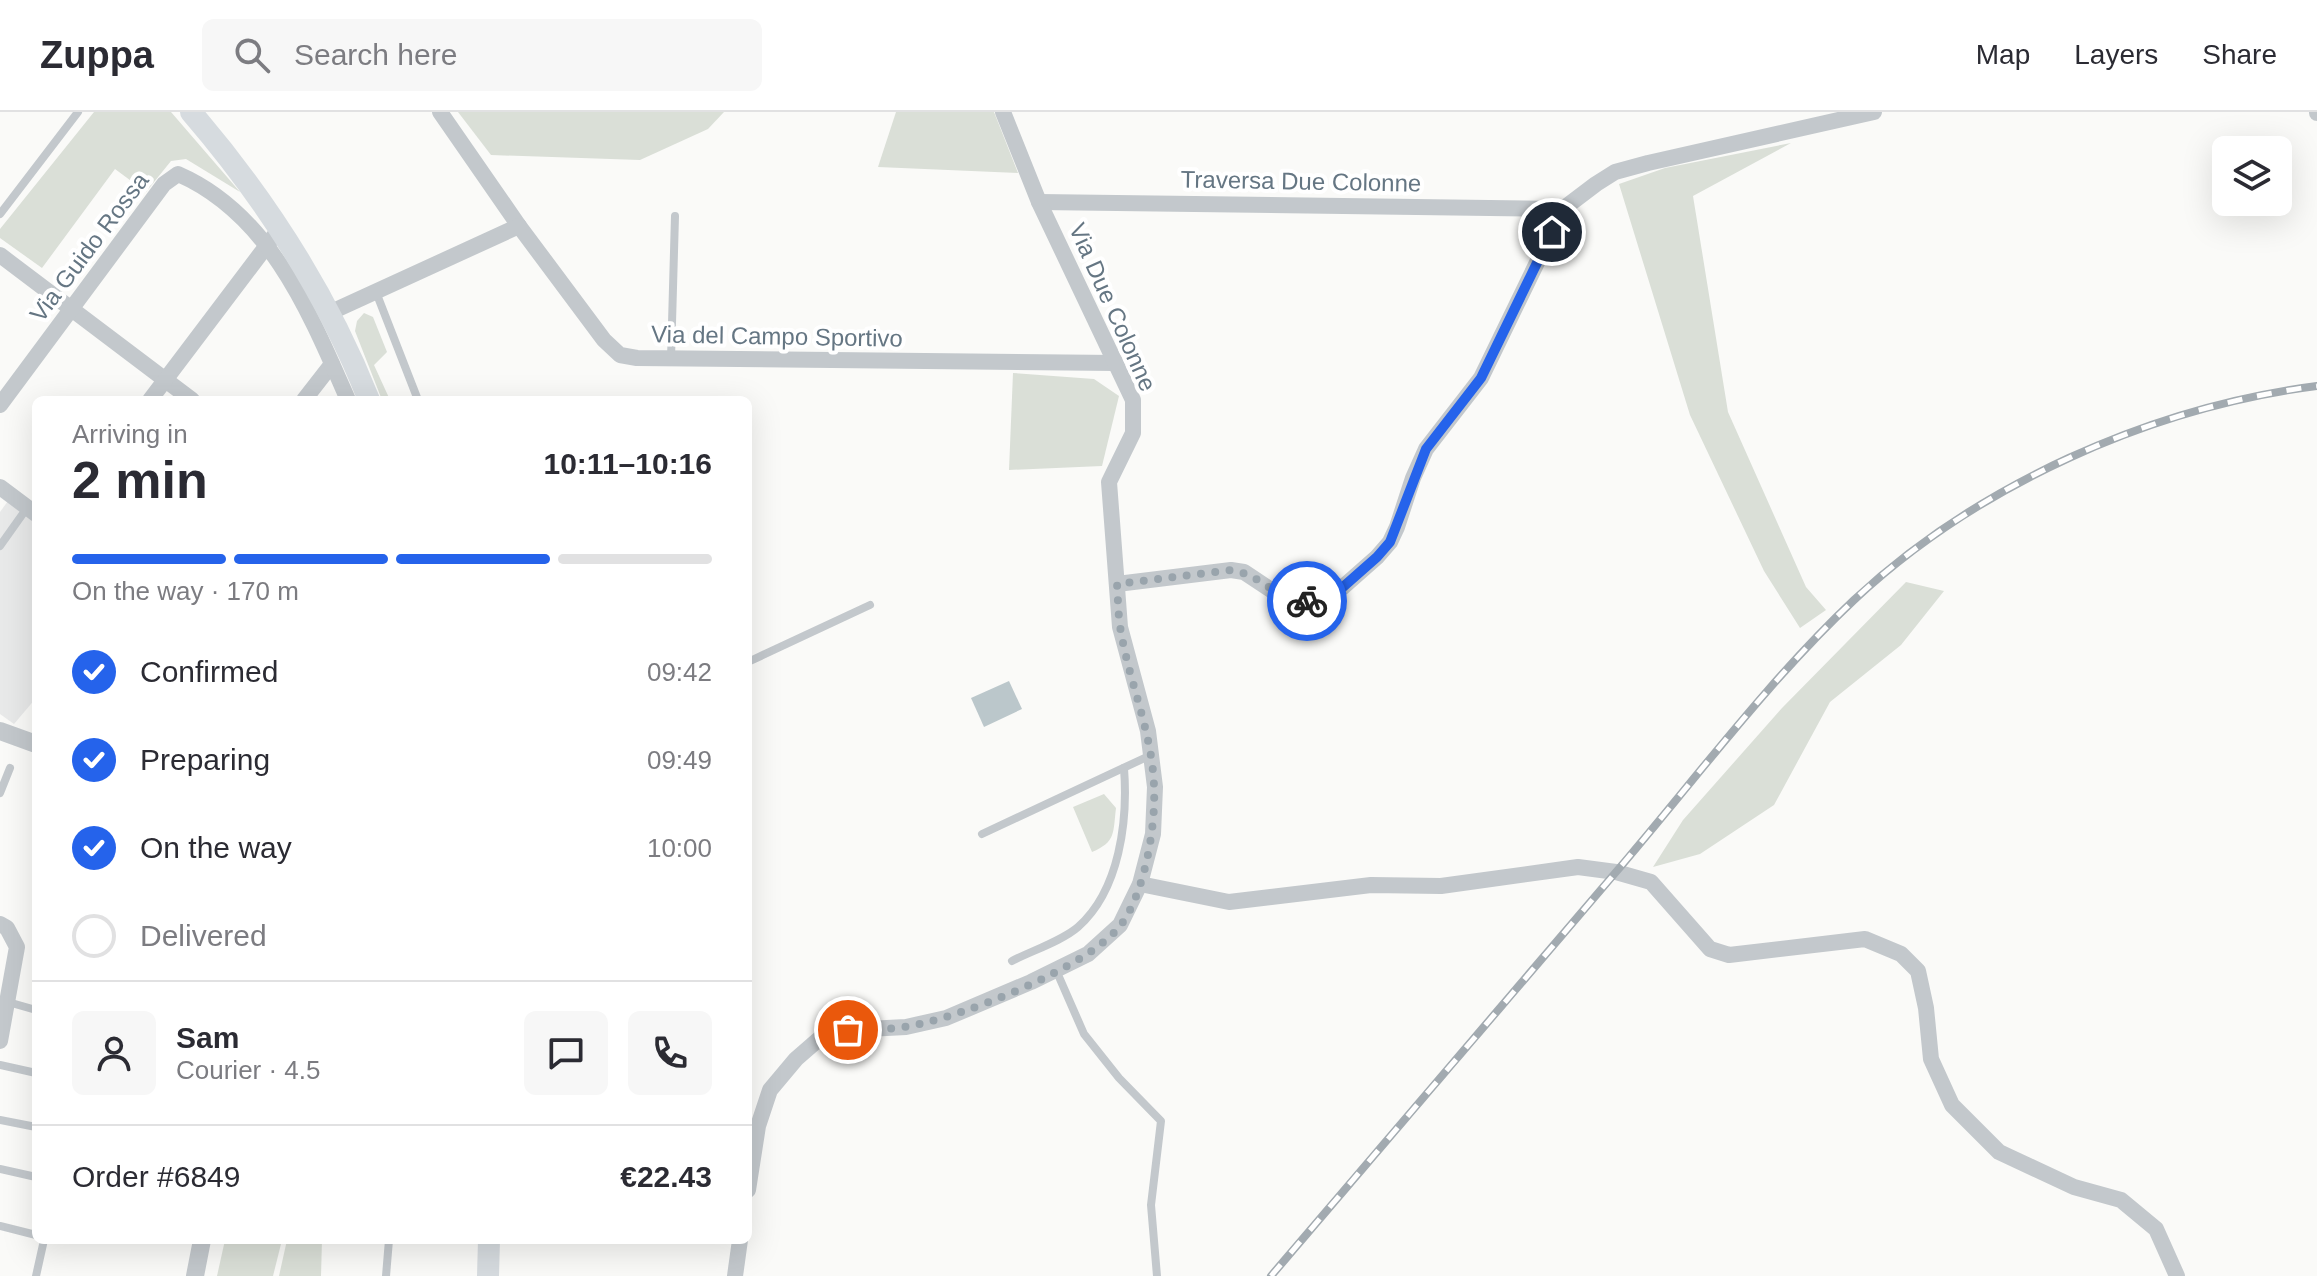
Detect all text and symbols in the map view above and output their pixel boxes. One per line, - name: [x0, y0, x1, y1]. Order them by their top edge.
- search box: [202, 19, 762, 91]
- icon: search: [230, 33, 274, 77]
- text: Zuppa: [40, 34, 154, 76]
- text: Search here: [294, 38, 457, 71]
- text: Map: [1976, 39, 2030, 70]
- text: Layers: [2074, 39, 2158, 70]
- text: Share: [2202, 39, 2277, 70]
- map controls: [2212, 136, 2292, 216]
- button: layers: [2212, 136, 2292, 216]
- street label: Traversa Due Colonne: [1181, 165, 1421, 197]
- street label: Via Guido Rossa: [24, 167, 154, 327]
- pin: [1518, 198, 1586, 266]
- icon: home: [1530, 210, 1574, 254]
- street label: Via Due Colonne: [1064, 219, 1162, 395]
- street label: Via del Campo Sportivo: [651, 320, 903, 352]
- text: Arriving in: [72, 419, 188, 449]
- text: 10:11–10:16: [544, 447, 712, 480]
- text: 2 min: [72, 451, 208, 509]
- courier: [1267, 561, 1347, 641]
- text: On the way · 170 m: [72, 576, 299, 606]
- icon: bike: [1285, 579, 1329, 623]
- icon: check: [72, 650, 116, 694]
- text: Confirmed: [140, 655, 278, 688]
- text: 09:42: [647, 657, 712, 687]
- icon: check: [72, 738, 116, 782]
- text: Preparing: [140, 743, 270, 776]
- text: 09:49: [647, 745, 712, 775]
- icon: check: [72, 826, 116, 870]
- text: On the way: [140, 831, 292, 864]
- text: 10:00: [647, 833, 712, 863]
- text: Delivered: [140, 919, 267, 952]
- pin: [814, 996, 882, 1064]
- icon: bag: [826, 1008, 870, 1052]
- button: person: [72, 1011, 156, 1095]
- button: chat: [524, 1011, 608, 1095]
- button: phone: [628, 1011, 712, 1095]
- text: Sam: [176, 1021, 239, 1054]
- text: Courier · 4.5: [176, 1055, 321, 1085]
- text: Order #6849: [72, 1160, 240, 1193]
- text: €22.43: [620, 1160, 712, 1193]

